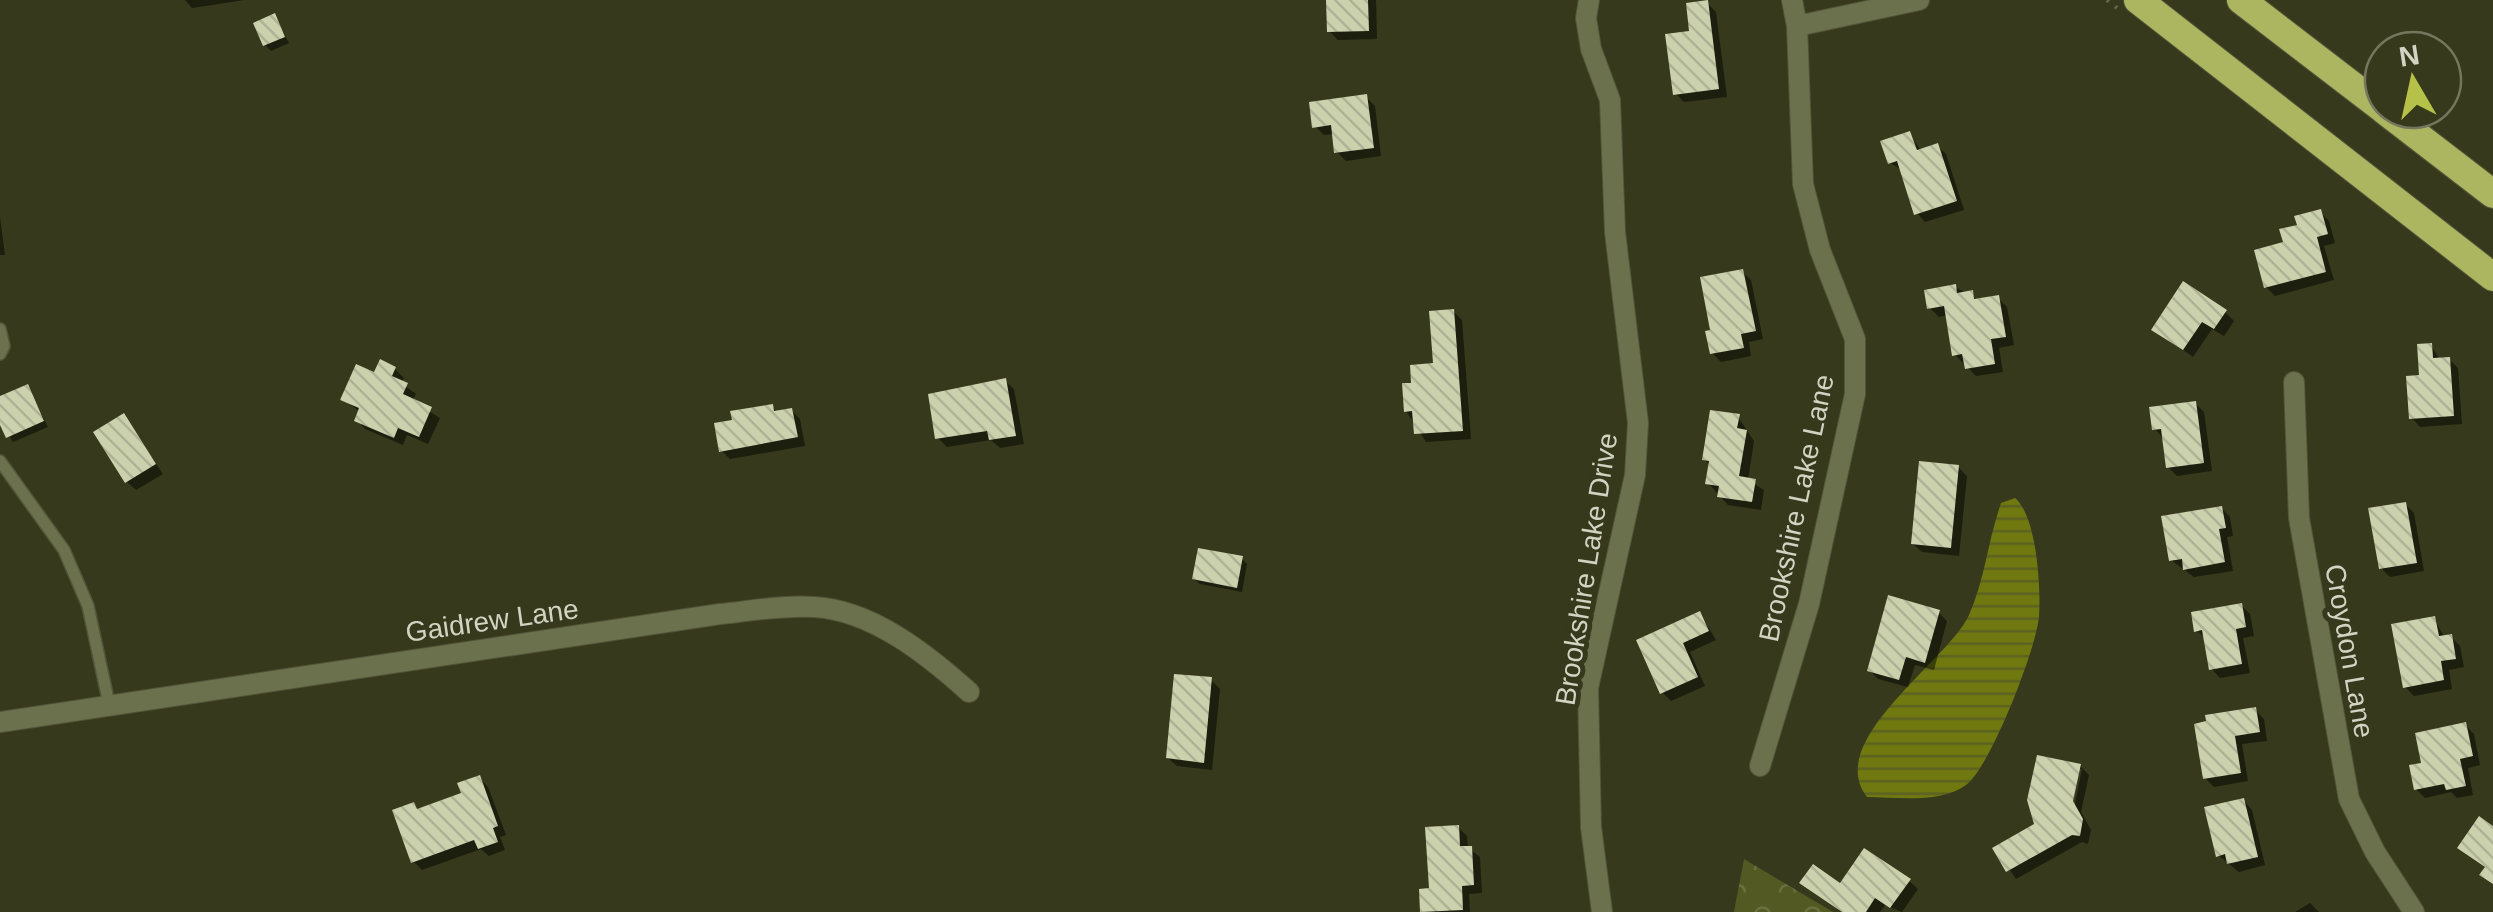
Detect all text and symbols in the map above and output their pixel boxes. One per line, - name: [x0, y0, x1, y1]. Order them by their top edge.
- north arrow: [2363, 30, 2463, 130]
- text: N: [2397, 39, 2422, 73]
- street label: Brookshire Lake Lane: [1753, 372, 1840, 645]
- street label: Brookshire Lake Drive: [1550, 431, 1623, 708]
- street label: Croydon Lane: [2319, 562, 2380, 740]
- street label: Gaidrew Lane: [404, 593, 581, 648]

